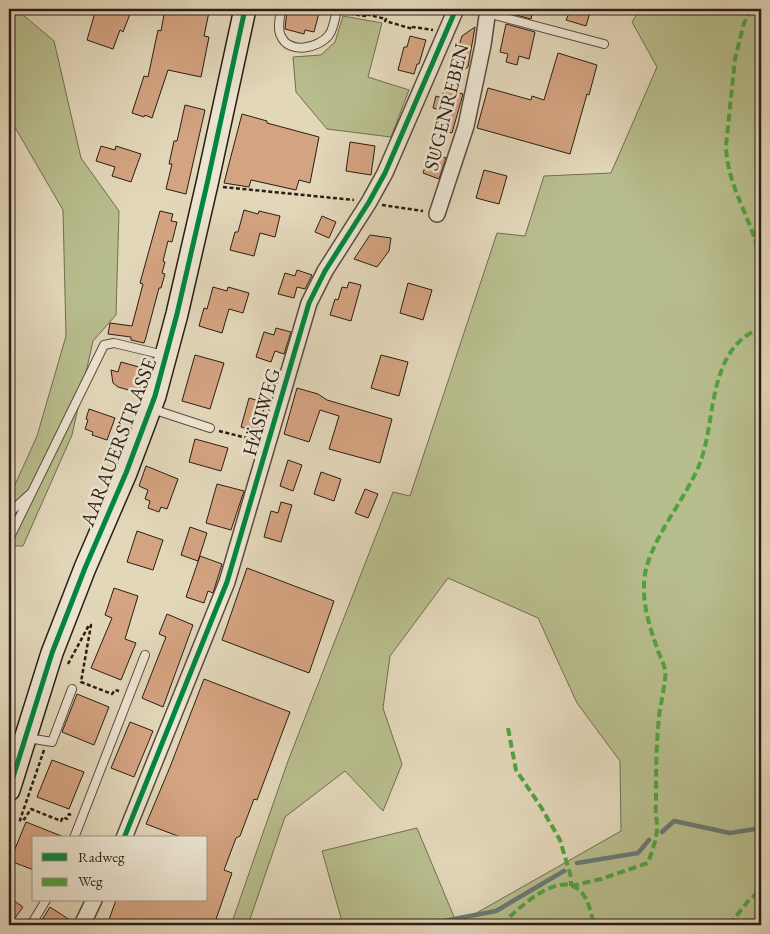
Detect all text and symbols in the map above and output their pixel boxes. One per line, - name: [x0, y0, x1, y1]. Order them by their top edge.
- street label: SUGENREBEN: [418, 41, 474, 173]
- street label: AARAUERSTRASSE: [74, 354, 162, 531]
- street label: HÄSIWEG: [236, 365, 286, 459]
- legend: [32, 836, 208, 902]
- text: Radweg: [78, 847, 125, 866]
- text: Weg: [78, 871, 103, 890]

